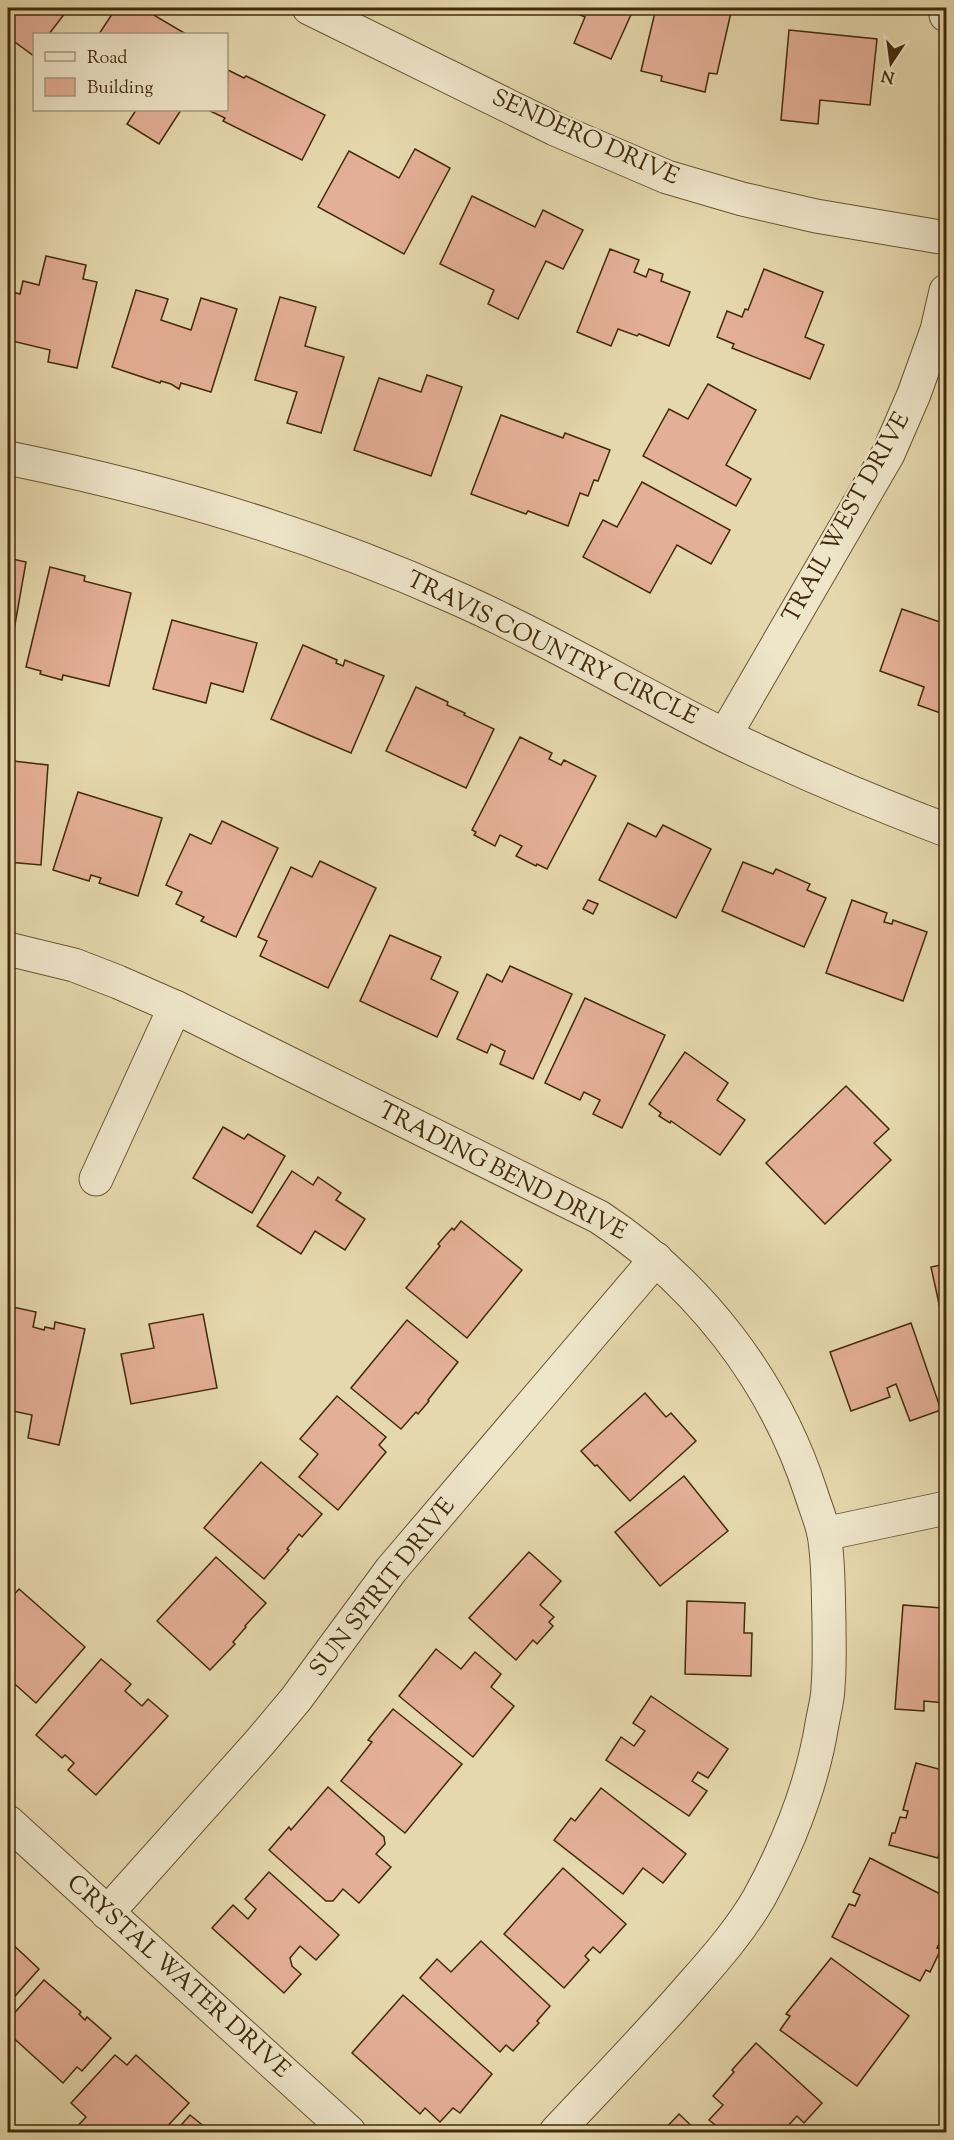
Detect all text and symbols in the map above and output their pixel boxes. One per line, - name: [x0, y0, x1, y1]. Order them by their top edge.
- legend: [33, 33, 228, 111]
- north arrow: [861, 33, 921, 93]
- text: Road: [87, 46, 127, 72]
- text: N: [879, 62, 897, 88]
- text: Building: [87, 76, 153, 102]
- street label: SENDERO DRIVE: [486, 81, 684, 195]
- street label: TRAIL WEST DRIVE: [775, 406, 919, 630]
- street label: TRAVIS COUNTRY CIRCLE: [400, 563, 704, 735]
- street label: TRADING BEND DRIVE: [372, 1094, 633, 1250]
- street label: SUN SPIRIT DRIVE: [302, 1491, 464, 1685]
- street label: CRYSTAL WATER DRIVE: [59, 1867, 298, 2087]

